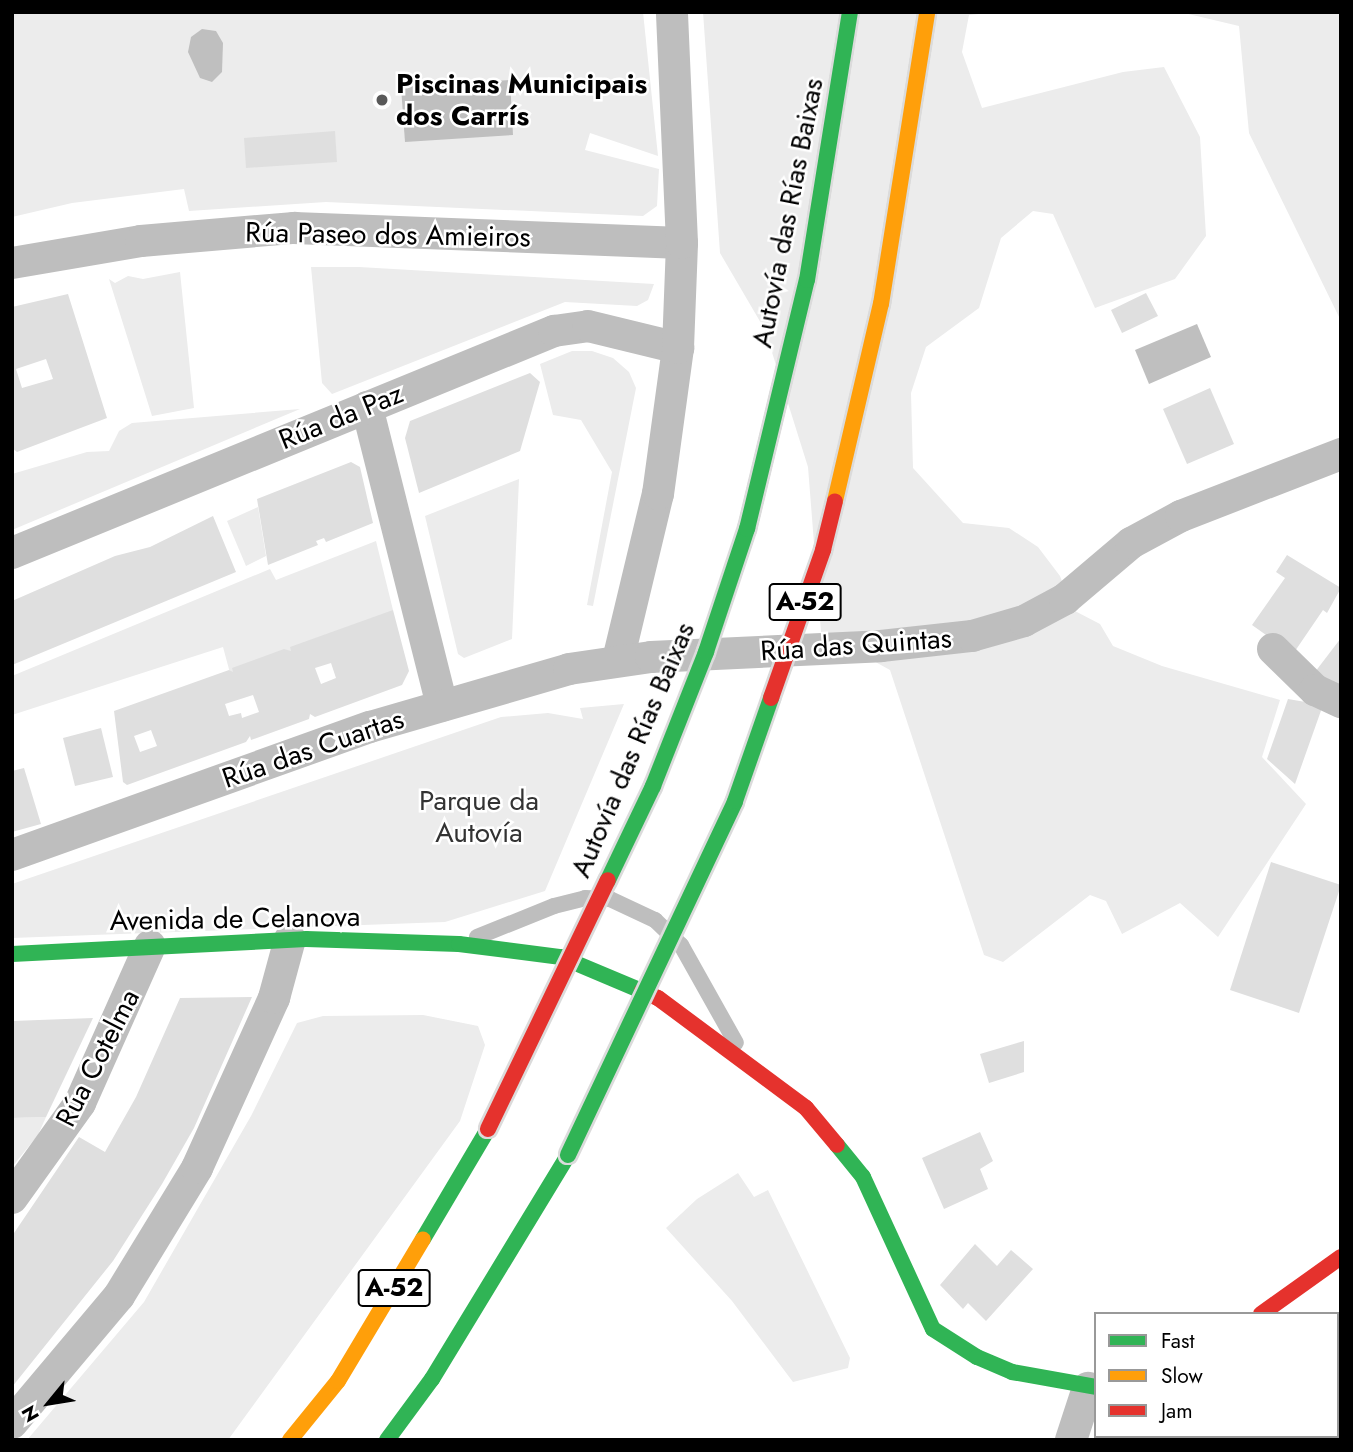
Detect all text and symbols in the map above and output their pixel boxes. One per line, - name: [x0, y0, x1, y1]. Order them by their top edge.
- place label: Piscinas Municipais dos Carrís: [396, 67, 647, 133]
- street label: Autovía das Rías Baixas: [745, 75, 831, 351]
- marker: Piscinas Municipais dos Carrís: [374, 92, 390, 108]
- street label: Rúa Paseo dos Amieiros: [245, 216, 531, 254]
- street label: Rúa da Paz: [274, 377, 408, 457]
- road number: A-52: [768, 580, 842, 624]
- street label: Autovía das Rías Baixas: [564, 617, 702, 883]
- street label: Rúa das Quintas: [759, 622, 953, 668]
- street label: Rúa das Cuartas: [218, 702, 408, 796]
- park label: Parque da Autovía: [419, 784, 539, 850]
- street label: Avenida de Celanova: [109, 900, 361, 938]
- street label: Rúa Cotelma: [49, 984, 147, 1132]
- road number: A-52: [357, 1266, 431, 1310]
- legend: [1094, 1312, 1339, 1438]
- text: Fast: [1161, 1326, 1194, 1356]
- text: Slow: [1161, 1361, 1203, 1391]
- north arrow: [14, 1368, 84, 1438]
- text: Jam: [1161, 1396, 1193, 1426]
- text: N: [15, 1400, 46, 1427]

